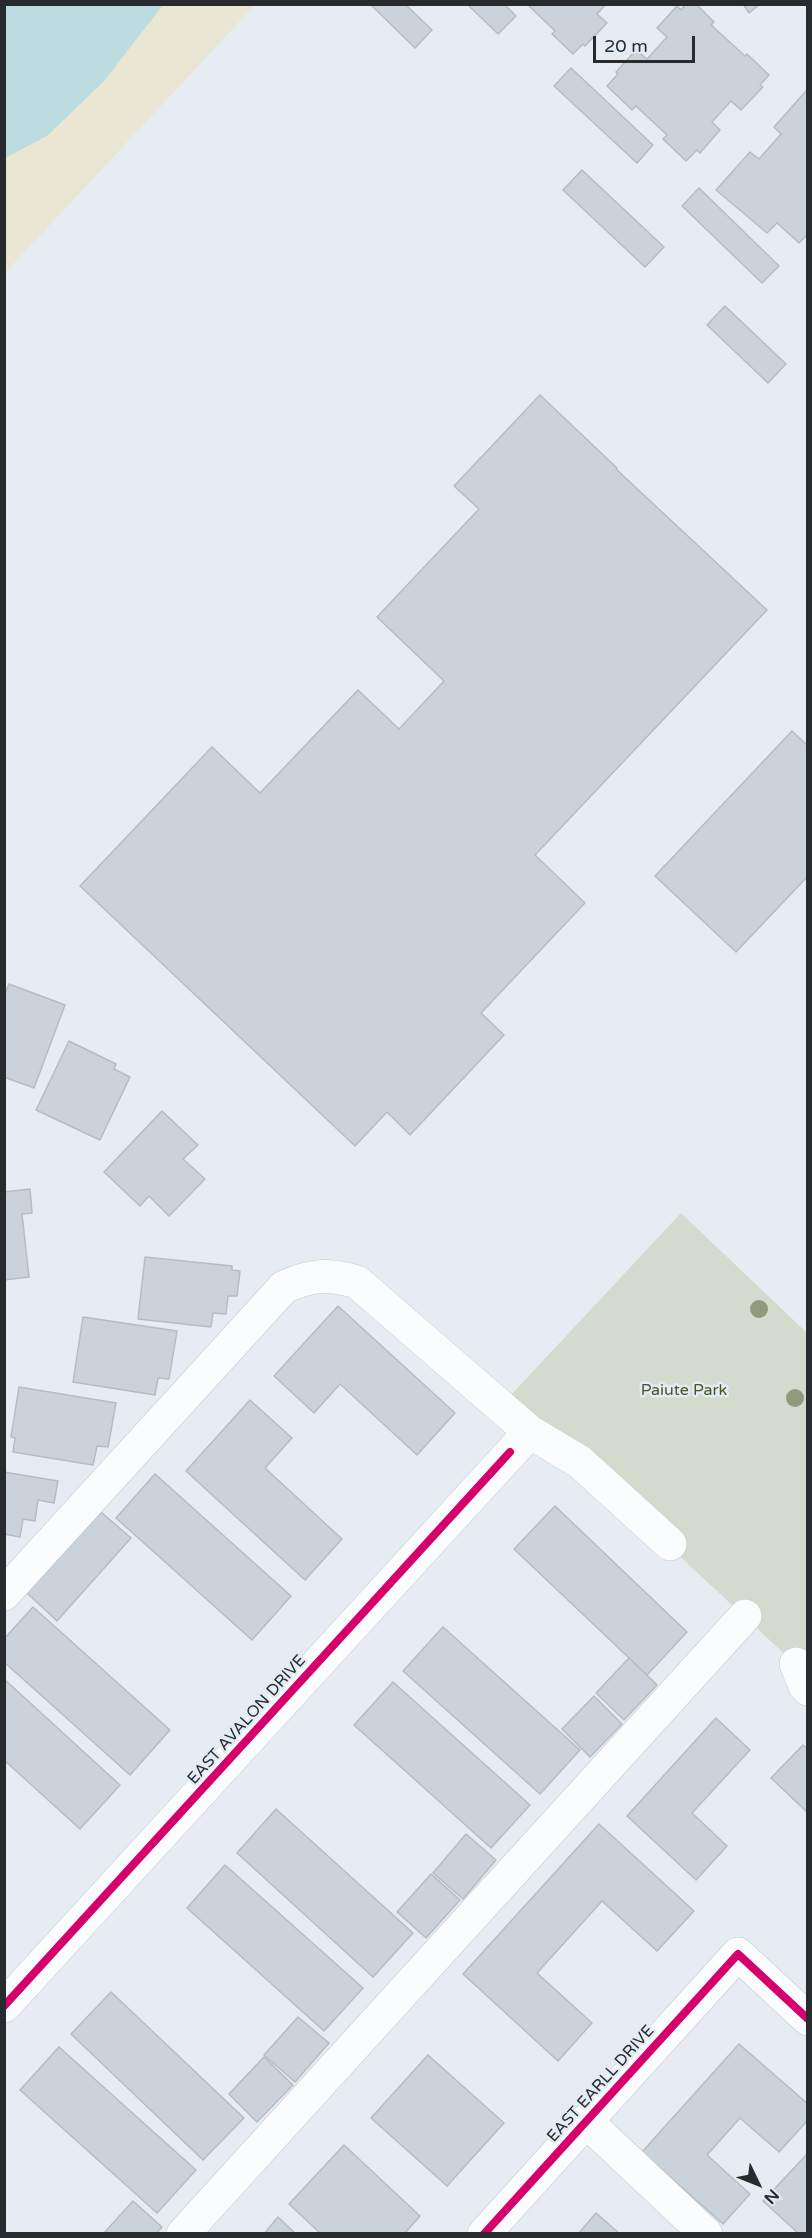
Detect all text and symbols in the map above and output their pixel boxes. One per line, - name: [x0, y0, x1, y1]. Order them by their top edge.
- scale bar: [596, 24, 698, 62]
- text: 20 m: [604, 35, 648, 57]
- park label: Paiute Park: [641, 1381, 727, 1401]
- street label: EAST AVALON DRIVE: [184, 1651, 310, 1789]
- street label: EAST EARLL DRIVE: [543, 2022, 659, 2146]
- north arrow: [728, 2154, 788, 2214]
- text: N: [759, 2185, 783, 2208]

